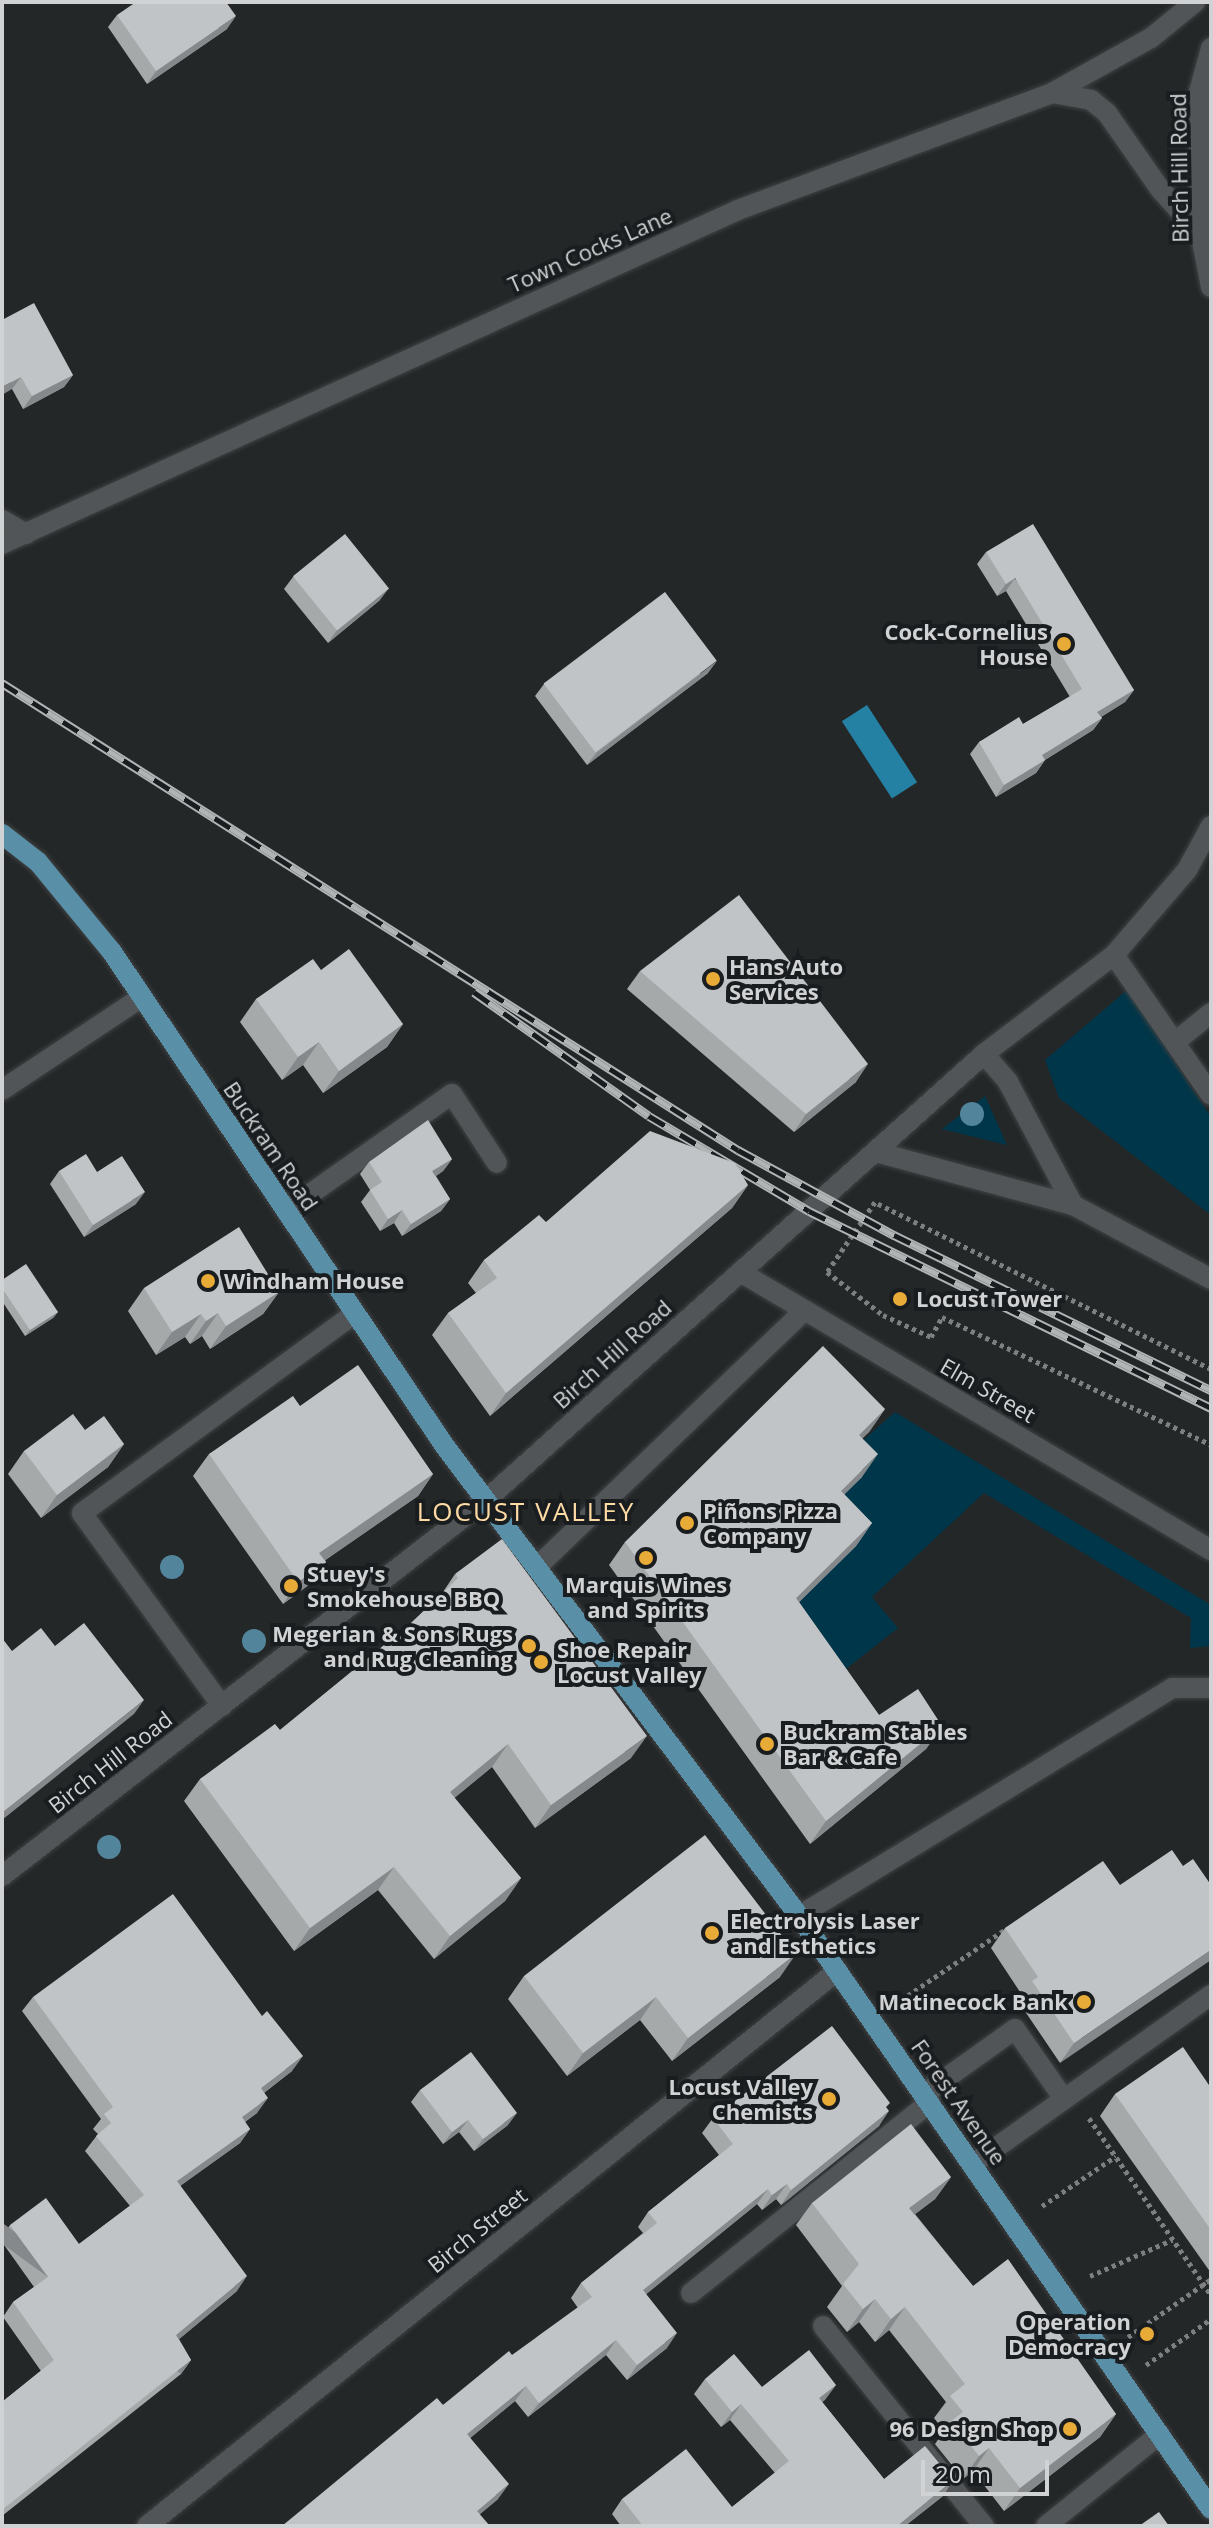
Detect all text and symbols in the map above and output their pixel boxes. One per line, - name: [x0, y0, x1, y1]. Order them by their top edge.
- street label: Birch Hill Road: [1164, 93, 1194, 243]
- street label: Town Cocks Lane: [504, 202, 676, 298]
- place label: Cock-Cornelius House: [884, 618, 1048, 670]
- marker: Cock-Cornelius House: [1055, 635, 1073, 653]
- place label: Hans Auto Services: [729, 953, 843, 1004]
- marker: Hans Auto Services: [704, 970, 722, 988]
- street label: Buckram Road: [218, 1077, 324, 1215]
- place label: Windham House: [224, 1268, 404, 1294]
- marker: Windham House: [199, 1272, 217, 1290]
- place label: Locust Tower: [916, 1286, 1062, 1312]
- marker: Locust Tower: [891, 1290, 909, 1308]
- street label: Birch Hill Road: [548, 1294, 676, 1414]
- street label: Elm Street: [936, 1352, 1040, 1428]
- district label: LOCUST VALLEY: [417, 1496, 635, 1528]
- place label: Piñons Pizza Company: [703, 1497, 838, 1548]
- marker: Piñons Pizza Company: [678, 1514, 696, 1532]
- marker: Marquis Wines and Spirits: [637, 1549, 655, 1567]
- place label: Stuey's Smokehouse BBQ: [307, 1560, 500, 1612]
- place label: Marquis Wines and Spirits: [565, 1571, 727, 1622]
- marker: Stuey's Smokehouse BBQ: [282, 1577, 300, 1595]
- place label: Megerian & Sons Rugs and Rug Cleaning: [272, 1620, 513, 1672]
- place label: Shoe Repair Locust Valley: [557, 1636, 702, 1688]
- marker: Megerian & Sons Rugs and Rug Cleaning: [520, 1637, 538, 1655]
- marker: Shoe Repair Locust Valley: [532, 1653, 550, 1671]
- street label: Birch Hill Road: [43, 1706, 177, 1818]
- place label: Buckram Stables Bar & Cafe: [783, 1718, 967, 1770]
- marker: Buckram Stables Bar & Cafe: [758, 1735, 776, 1753]
- place label: Electrolysis Laser and Esthetics: [730, 1907, 920, 1958]
- marker: Electrolysis Laser and Esthetics: [701, 1922, 723, 1944]
- place label: Matinecock Bank: [878, 1989, 1068, 2015]
- marker: Matinecock Bank: [1075, 1993, 1093, 2011]
- street label: Forest Avenue: [906, 2034, 1012, 2170]
- place label: Locust Valley Chemists: [668, 2073, 813, 2124]
- marker: Locust Valley Chemists: [820, 2090, 838, 2108]
- street label: Birch Street: [422, 2182, 532, 2278]
- place label: Operation Democracy: [1008, 2308, 1131, 2360]
- marker: Operation Democracy: [1138, 2325, 1156, 2343]
- place label: 96 Design Shop: [889, 2416, 1054, 2442]
- marker: 96 Design Shop: [1061, 2420, 1079, 2438]
- scale bar: [925, 2444, 1053, 2494]
- text: 20 m: [935, 2457, 991, 2490]

